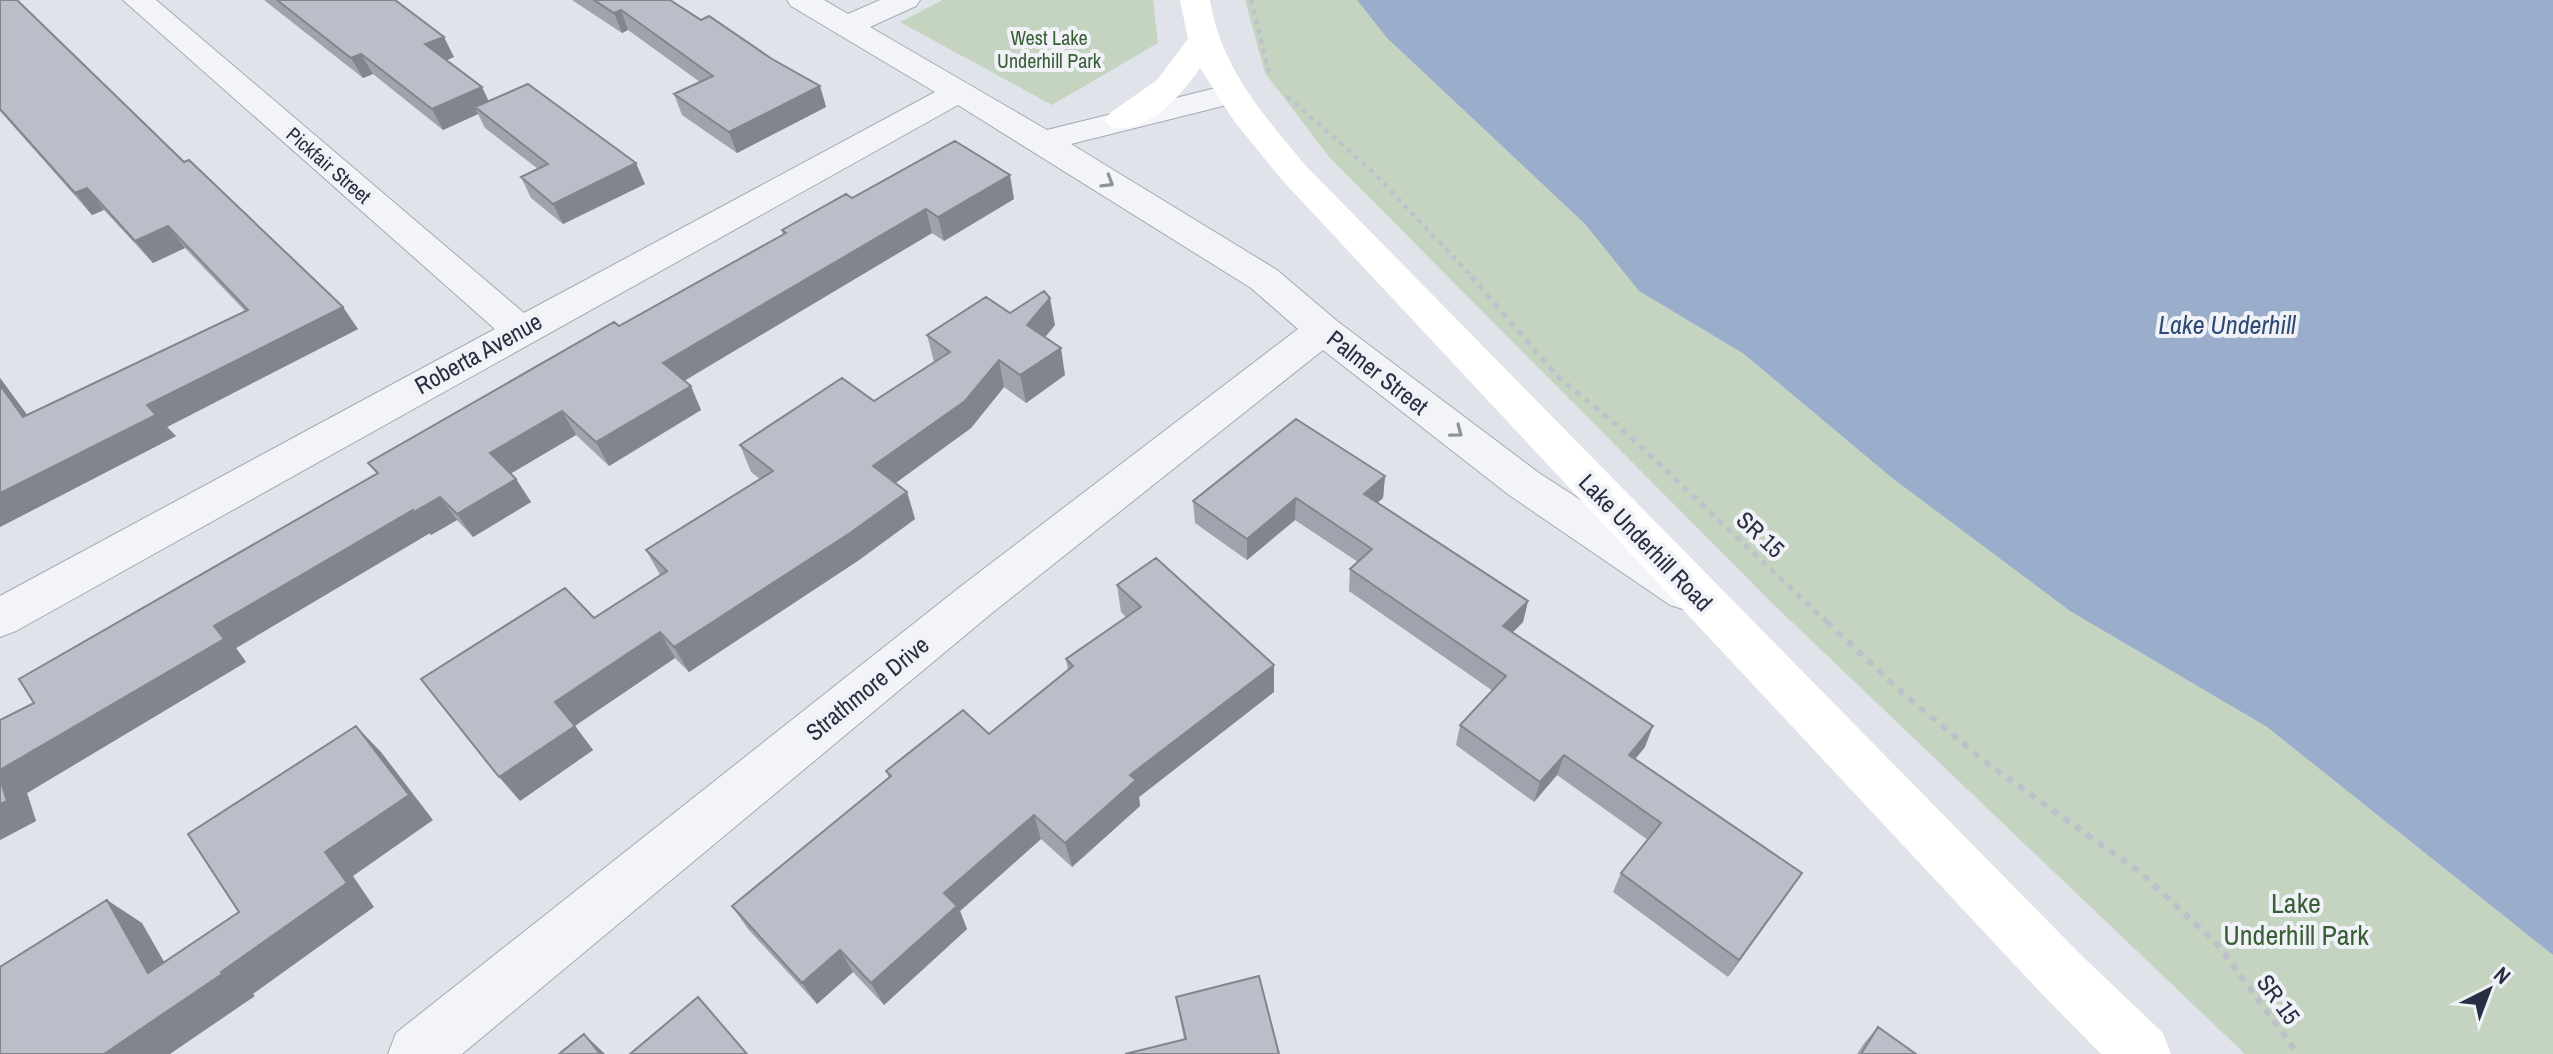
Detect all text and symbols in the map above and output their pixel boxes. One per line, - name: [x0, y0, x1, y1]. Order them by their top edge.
- park label: West Lake Underhill Park: [997, 24, 1102, 74]
- street label: Pickfair Street: [281, 121, 377, 210]
- one-way arrow: [1099, 172, 1114, 188]
- street label: Roberta Avenue: [409, 305, 547, 401]
- water label: Lake Underhill: [2158, 307, 2297, 342]
- street label: Palmer Street: [1321, 322, 1436, 422]
- one-way arrow: [1448, 423, 1463, 437]
- street label: Lake Underhill Road: [1572, 466, 1720, 618]
- street label: SR 15: [1730, 504, 1792, 564]
- street label: Strathmore Drive: [799, 628, 935, 748]
- park label: Lake Underhill Park: [2223, 884, 2369, 954]
- north arrow: [2449, 950, 2529, 1030]
- text: N: [2488, 960, 2517, 991]
- street label: SR 15: [2250, 967, 2308, 1031]

